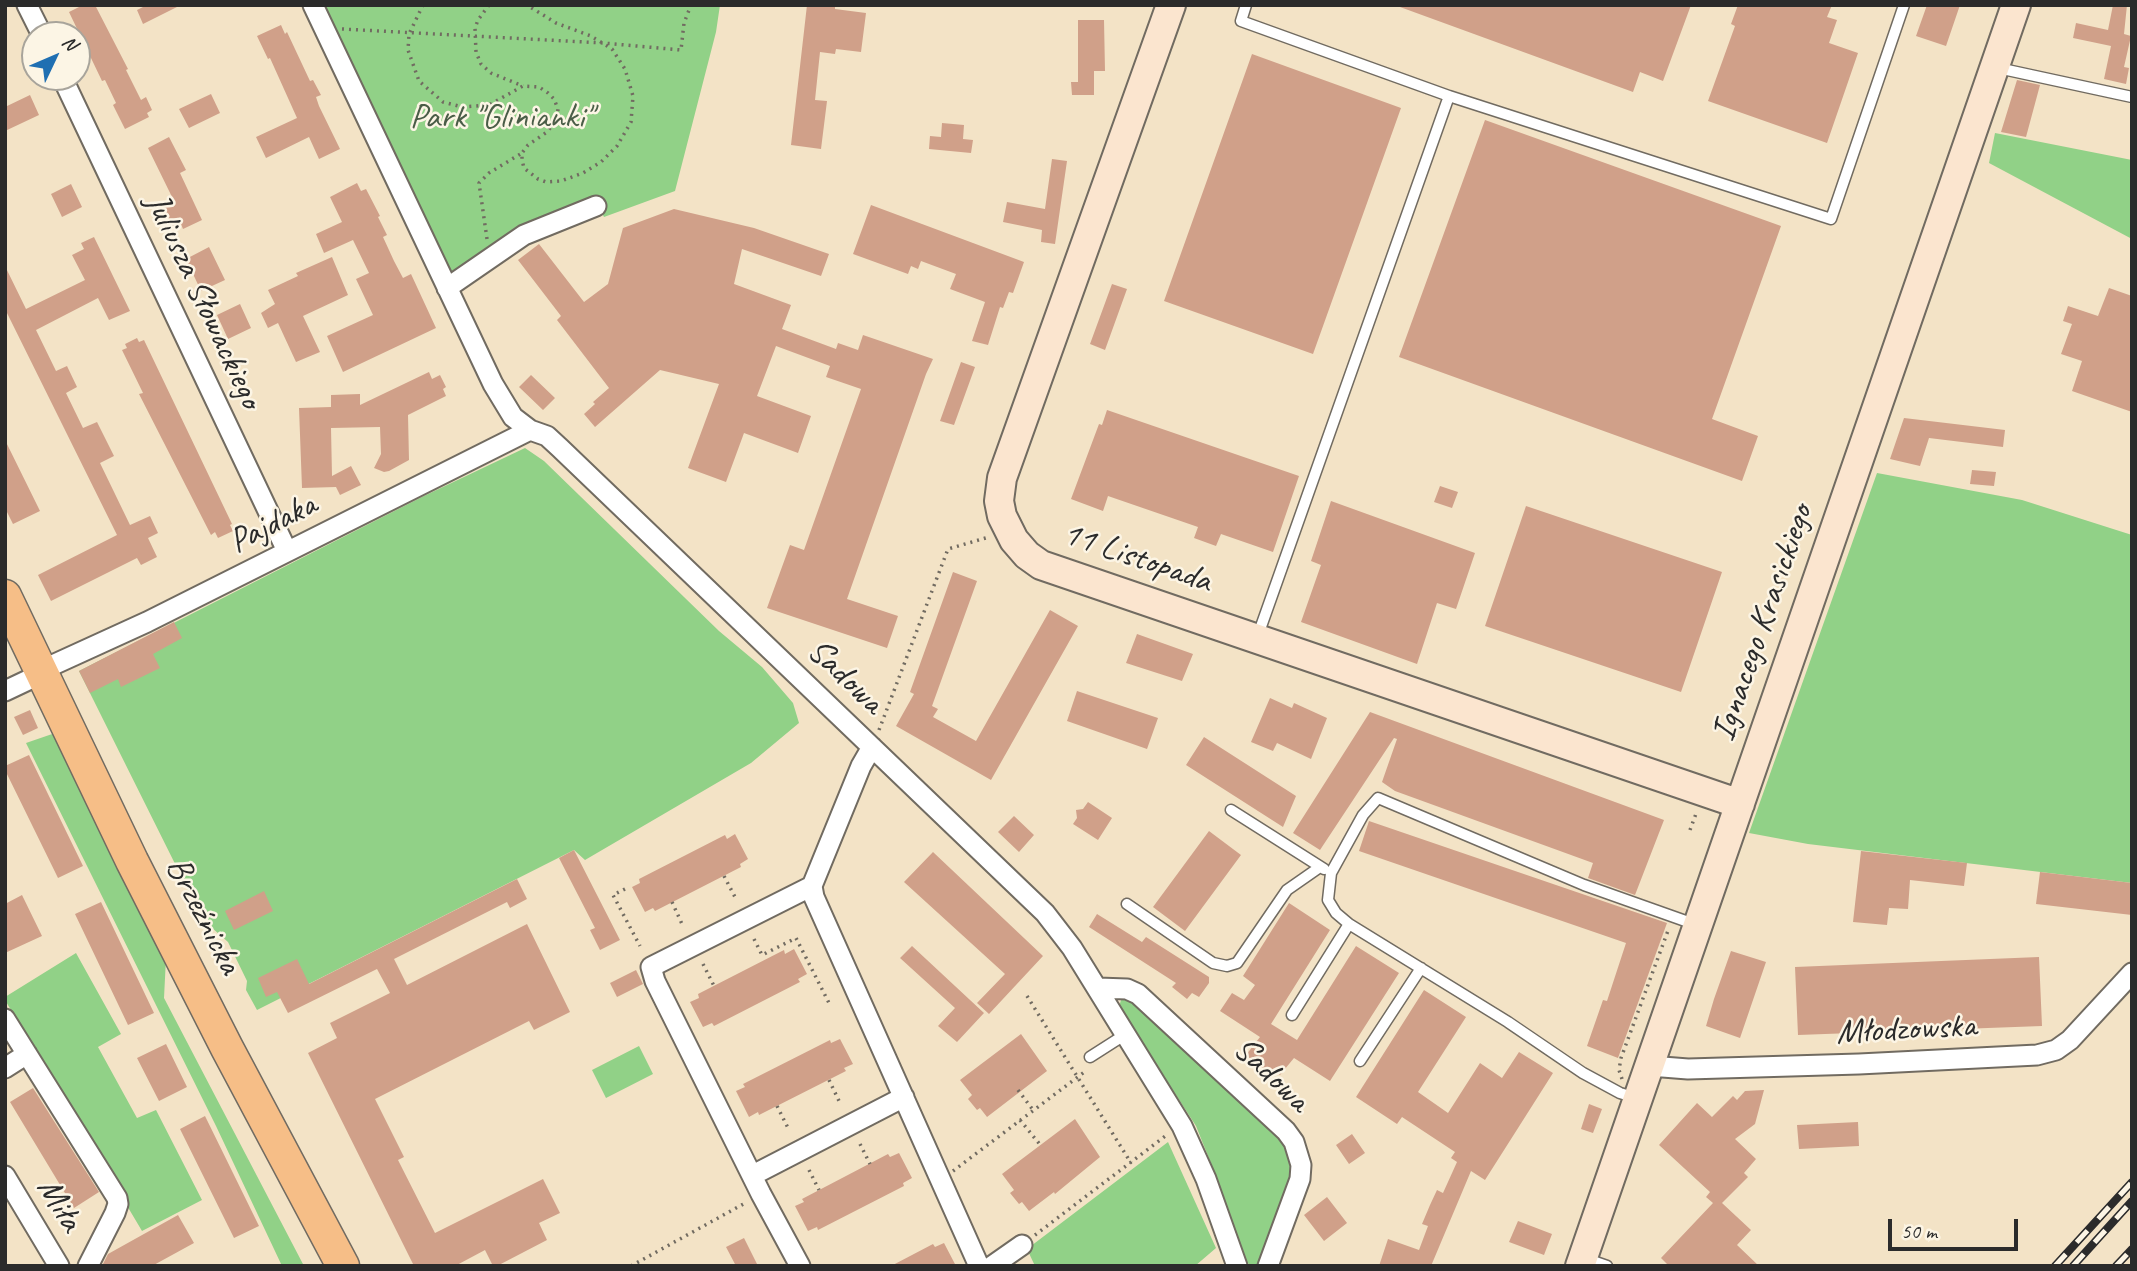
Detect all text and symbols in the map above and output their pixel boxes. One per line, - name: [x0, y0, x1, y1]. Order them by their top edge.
- north arrow: [21, 21, 91, 91]
- text: N: [57, 30, 82, 55]
- park label: Park "Glinianki": [410, 97, 592, 139]
- street label: Juliusza Słowackiego: [135, 187, 271, 415]
- street label: Pajdaka: [222, 484, 324, 564]
- street label: Ignacego Krasickiego: [1703, 499, 1823, 747]
- street label: 11 Listopada: [1057, 513, 1217, 603]
- street label: Sadowa: [798, 630, 892, 724]
- street label: Brzeźnicka: [156, 851, 250, 981]
- street label: Młodzowska: [1835, 1005, 1977, 1055]
- street label: Sadowa: [1224, 1028, 1318, 1122]
- street label: Miła: [27, 1170, 91, 1240]
- scale bar: [1892, 1204, 2022, 1248]
- text: 50 m: [1901, 1218, 1937, 1244]

